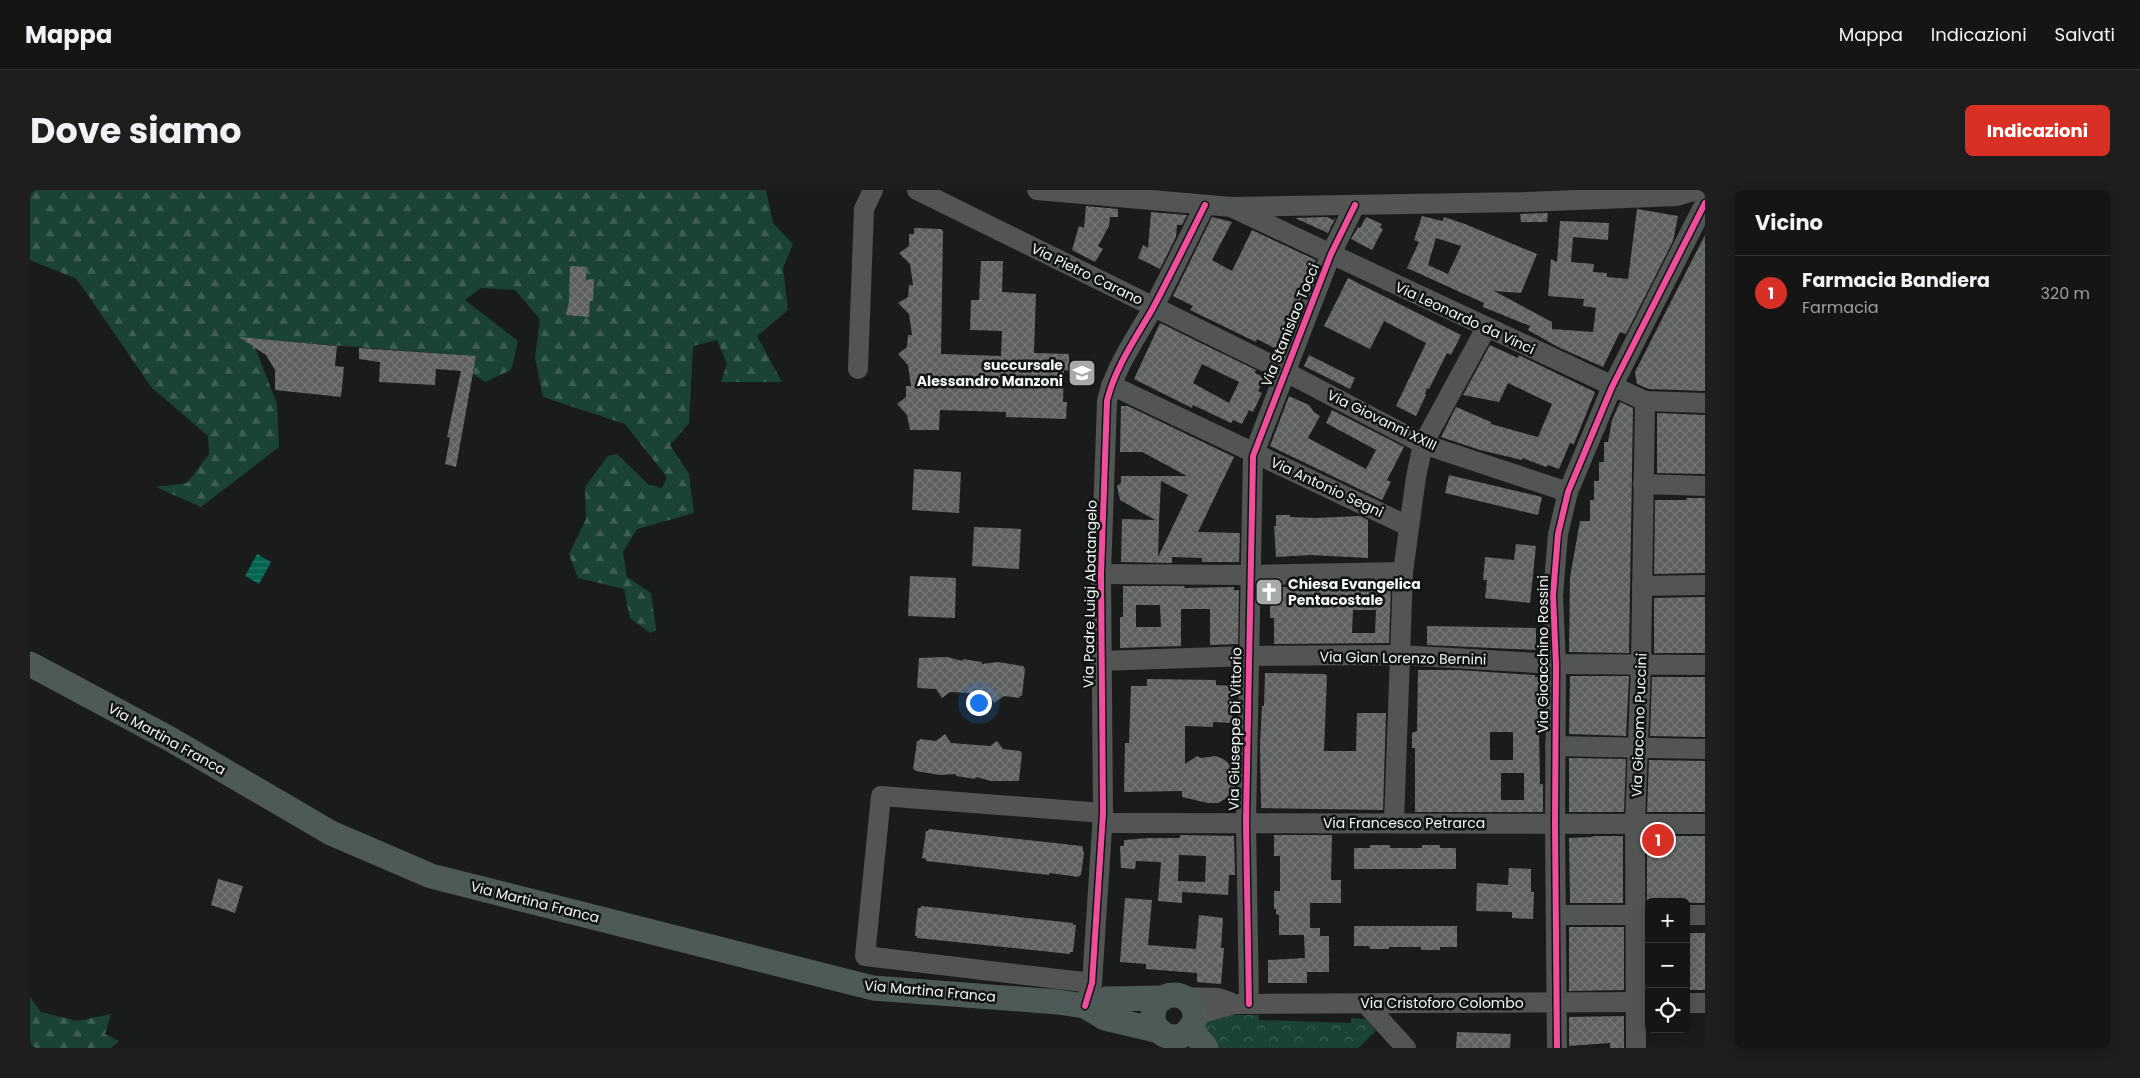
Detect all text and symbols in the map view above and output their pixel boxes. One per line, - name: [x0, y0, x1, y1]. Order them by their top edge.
- text: Mappa: [25, 18, 112, 51]
- text: Mappa: [1839, 22, 1903, 47]
- text: Indicazioni: [1931, 22, 2027, 47]
- text: Salvati: [2055, 22, 2115, 47]
- button: Indicazioni: [1965, 105, 2110, 156]
- text: Dove siamo: [30, 106, 242, 155]
- text: Vicino: [1755, 208, 1823, 237]
- street label: Via Pietro Carano: [1028, 238, 1146, 310]
- street label: Via Stanislao Tocci: [1256, 260, 1324, 390]
- text: Farmacia Bandiera: [1802, 267, 1990, 294]
- street label: Via Leonardo da Vinci: [1392, 277, 1538, 359]
- text: 1: [1768, 282, 1774, 305]
- text: 320 m: [2041, 282, 2090, 305]
- text: Farmacia: [1802, 296, 1879, 319]
- place label: succursale Alessandro Manzoni: [917, 355, 1063, 391]
- school or university icon: succursale Alessandro Manzoni: [1067, 358, 1097, 388]
- street label: Via Giovanni XXIII: [1324, 385, 1440, 455]
- street label: Via Antonio Segni: [1267, 452, 1387, 522]
- street label: Via Padre Luigi Abatangelo: [1078, 500, 1102, 688]
- place label: Chiesa Evangelica Pentacostale: [1288, 574, 1421, 610]
- street label: Via Gioacchino Rossini: [1533, 575, 1553, 733]
- church icon: Chiesa Evangelica Pentacostale: [1254, 577, 1284, 607]
- street label: Via Giuseppe Di Vittorio: [1224, 647, 1246, 811]
- street label: Via Gian Lorenzo Bernini: [1319, 647, 1487, 669]
- street label: Via Giacomo Puccini: [1626, 652, 1652, 798]
- your location: [966, 690, 992, 716]
- street label: Via Martina Franca: [104, 698, 230, 780]
- street label: Via Francesco Petrarca: [1323, 813, 1485, 833]
- pin: 1: [1642, 821, 1674, 859]
- street label: Via Martina Franca: [468, 876, 602, 928]
- map controls: [1645, 898, 1690, 1033]
- button: +: [1645, 898, 1690, 943]
- button: −: [1645, 943, 1690, 988]
- street label: Via Martina Franca: [863, 975, 997, 1007]
- button: locate: [1645, 988, 1690, 1033]
- street label: Via Cristoforo Colombo: [1360, 993, 1524, 1013]

